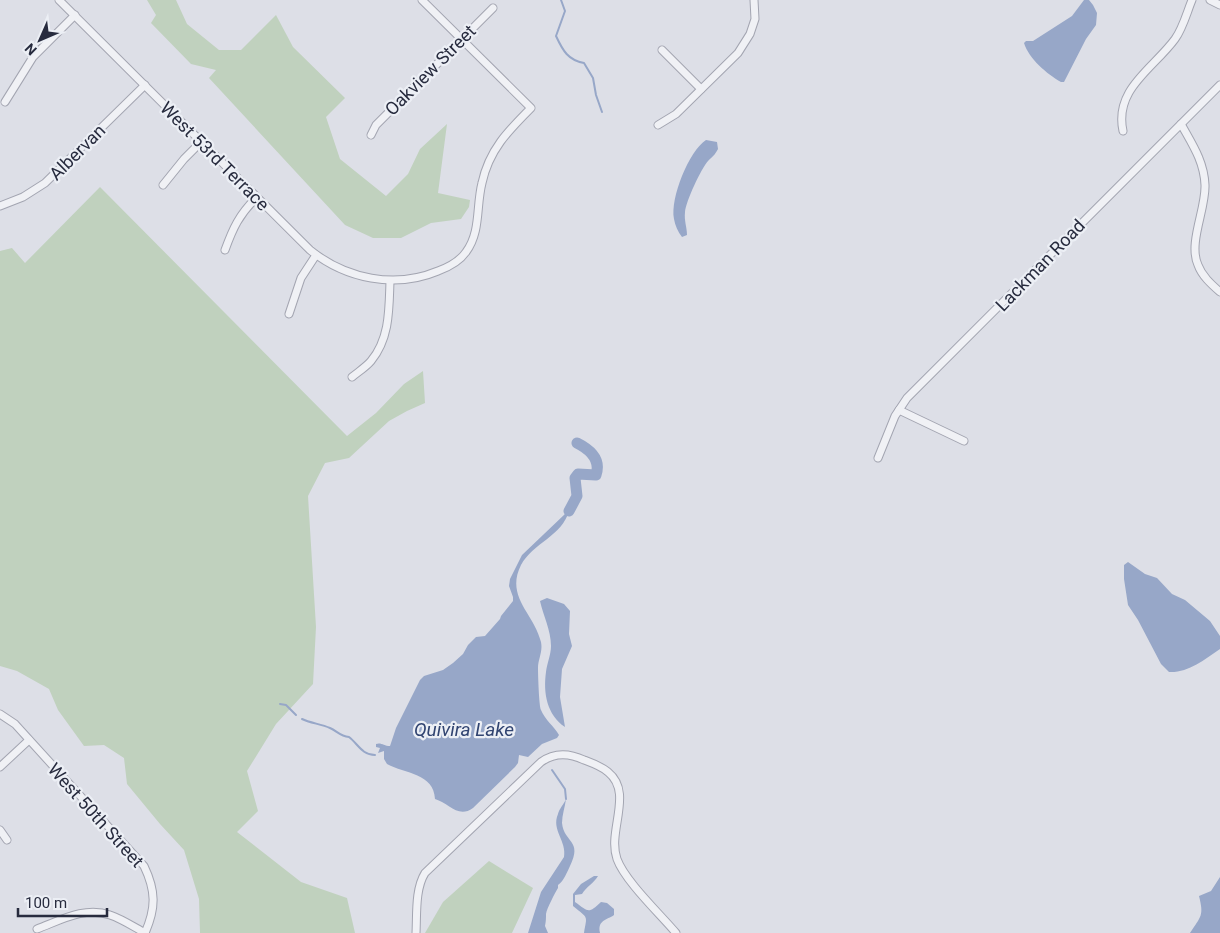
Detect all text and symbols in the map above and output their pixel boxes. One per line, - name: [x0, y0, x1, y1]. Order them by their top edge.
- north arrow: [15, 15, 65, 65]
- street label: Oakview Street: [380, 20, 480, 120]
- text: N: [22, 40, 40, 58]
- street label: West 53rd Terrace: [156, 97, 274, 215]
- street label: Albervan: [45, 120, 109, 184]
- street label: Lackman Road: [991, 215, 1089, 315]
- water label: Quivira Lake: [414, 718, 514, 741]
- street label: West 50th Street: [44, 759, 148, 871]
- scale bar: [18, 886, 106, 918]
- text: 100 m: [25, 894, 67, 912]

